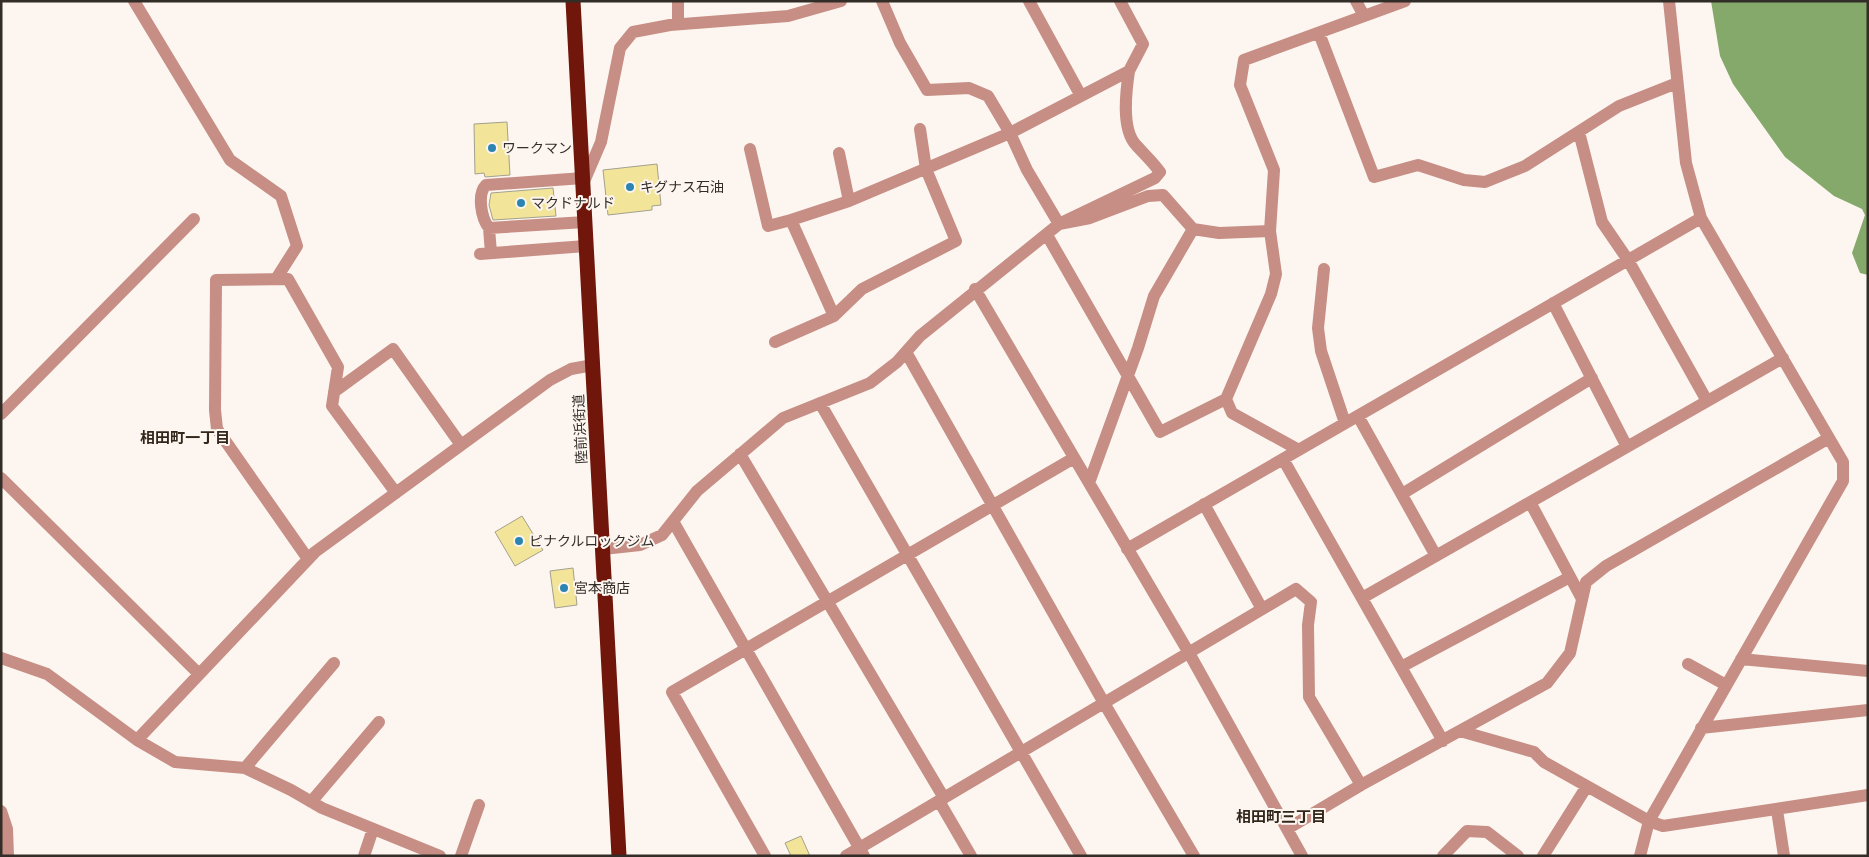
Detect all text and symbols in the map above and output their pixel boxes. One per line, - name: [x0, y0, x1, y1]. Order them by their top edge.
- place label: ワークマン: [502, 140, 572, 157]
- marker: ワークマン: [486, 142, 498, 154]
- place label: キグナス石油: [640, 179, 724, 196]
- marker: キグナス石油: [624, 181, 636, 193]
- place label: マクドナルド: [531, 195, 615, 212]
- marker: マクドナルド: [515, 197, 527, 209]
- street label: 陸前浜街道: [570, 394, 591, 464]
- district label: 相田町一丁目: [140, 429, 230, 447]
- place label: ピナクルロックジム: [529, 533, 655, 550]
- marker: ピナクルロックジム: [513, 535, 525, 547]
- place label: 宮本商店: [574, 580, 630, 597]
- marker: 宮本商店: [558, 582, 570, 594]
- district label: 相田町三丁目: [1236, 808, 1326, 826]

